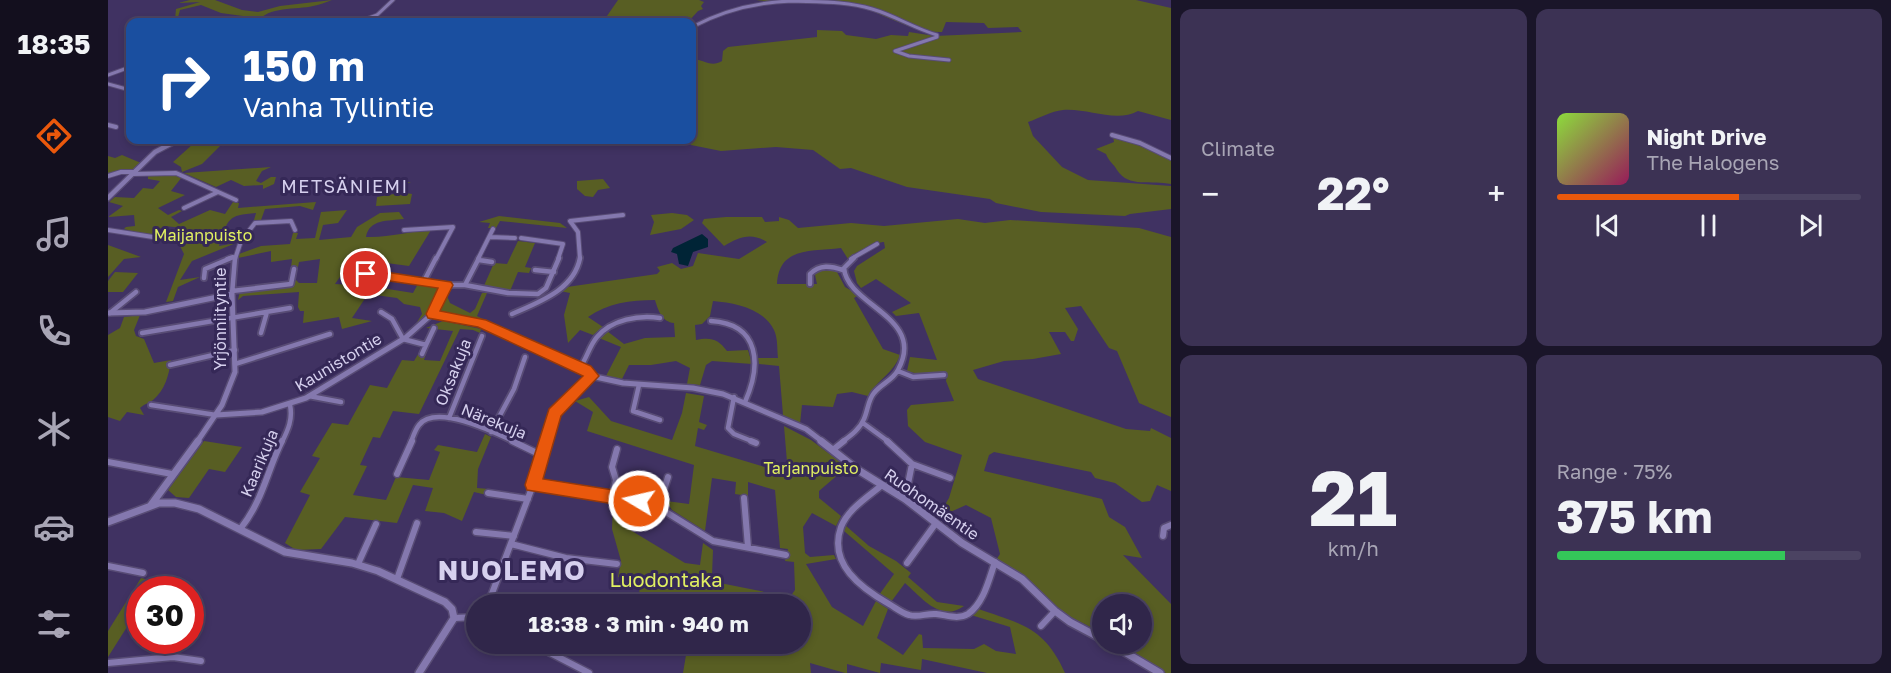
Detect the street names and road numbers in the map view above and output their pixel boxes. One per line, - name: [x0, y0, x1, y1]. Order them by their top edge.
- street label: Yrjönniityntie: [210, 268, 230, 371]
- street label: Kaunistontie: [291, 328, 385, 396]
- street label: Oksakuja: [431, 336, 475, 408]
- street label: Närekuja: [458, 399, 530, 443]
- street label: Kaarikuja: [236, 426, 282, 500]
- street label: Ruohomäentie: [881, 464, 983, 544]

